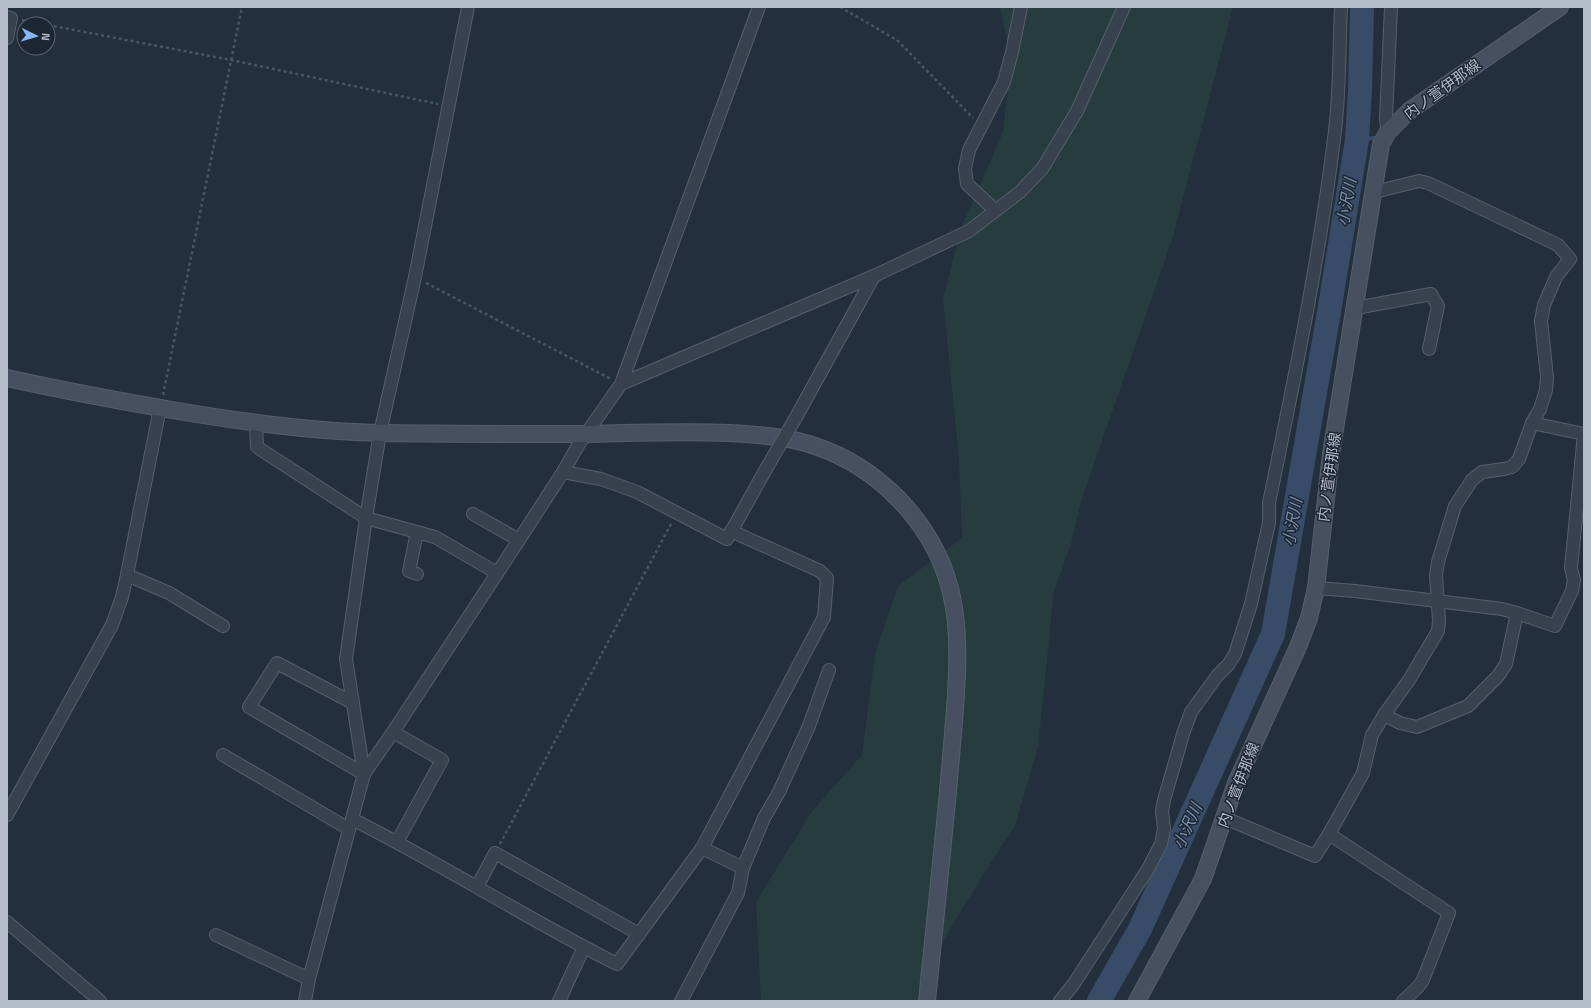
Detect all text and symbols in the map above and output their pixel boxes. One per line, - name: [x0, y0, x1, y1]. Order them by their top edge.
- north arrow: [16, 16, 56, 56]
- text: N: [38, 32, 54, 41]
- street label: 内ノ萱伊那線: [1399, 53, 1485, 125]
- water label: 小沢川: [1330, 174, 1362, 228]
- street label: 内ノ萱伊那線: [1311, 431, 1347, 523]
- water label: 小沢川: [1276, 494, 1308, 548]
- street label: 内ノ萱伊那線: [1211, 739, 1265, 831]
- water label: 小沢川: [1166, 797, 1209, 853]

